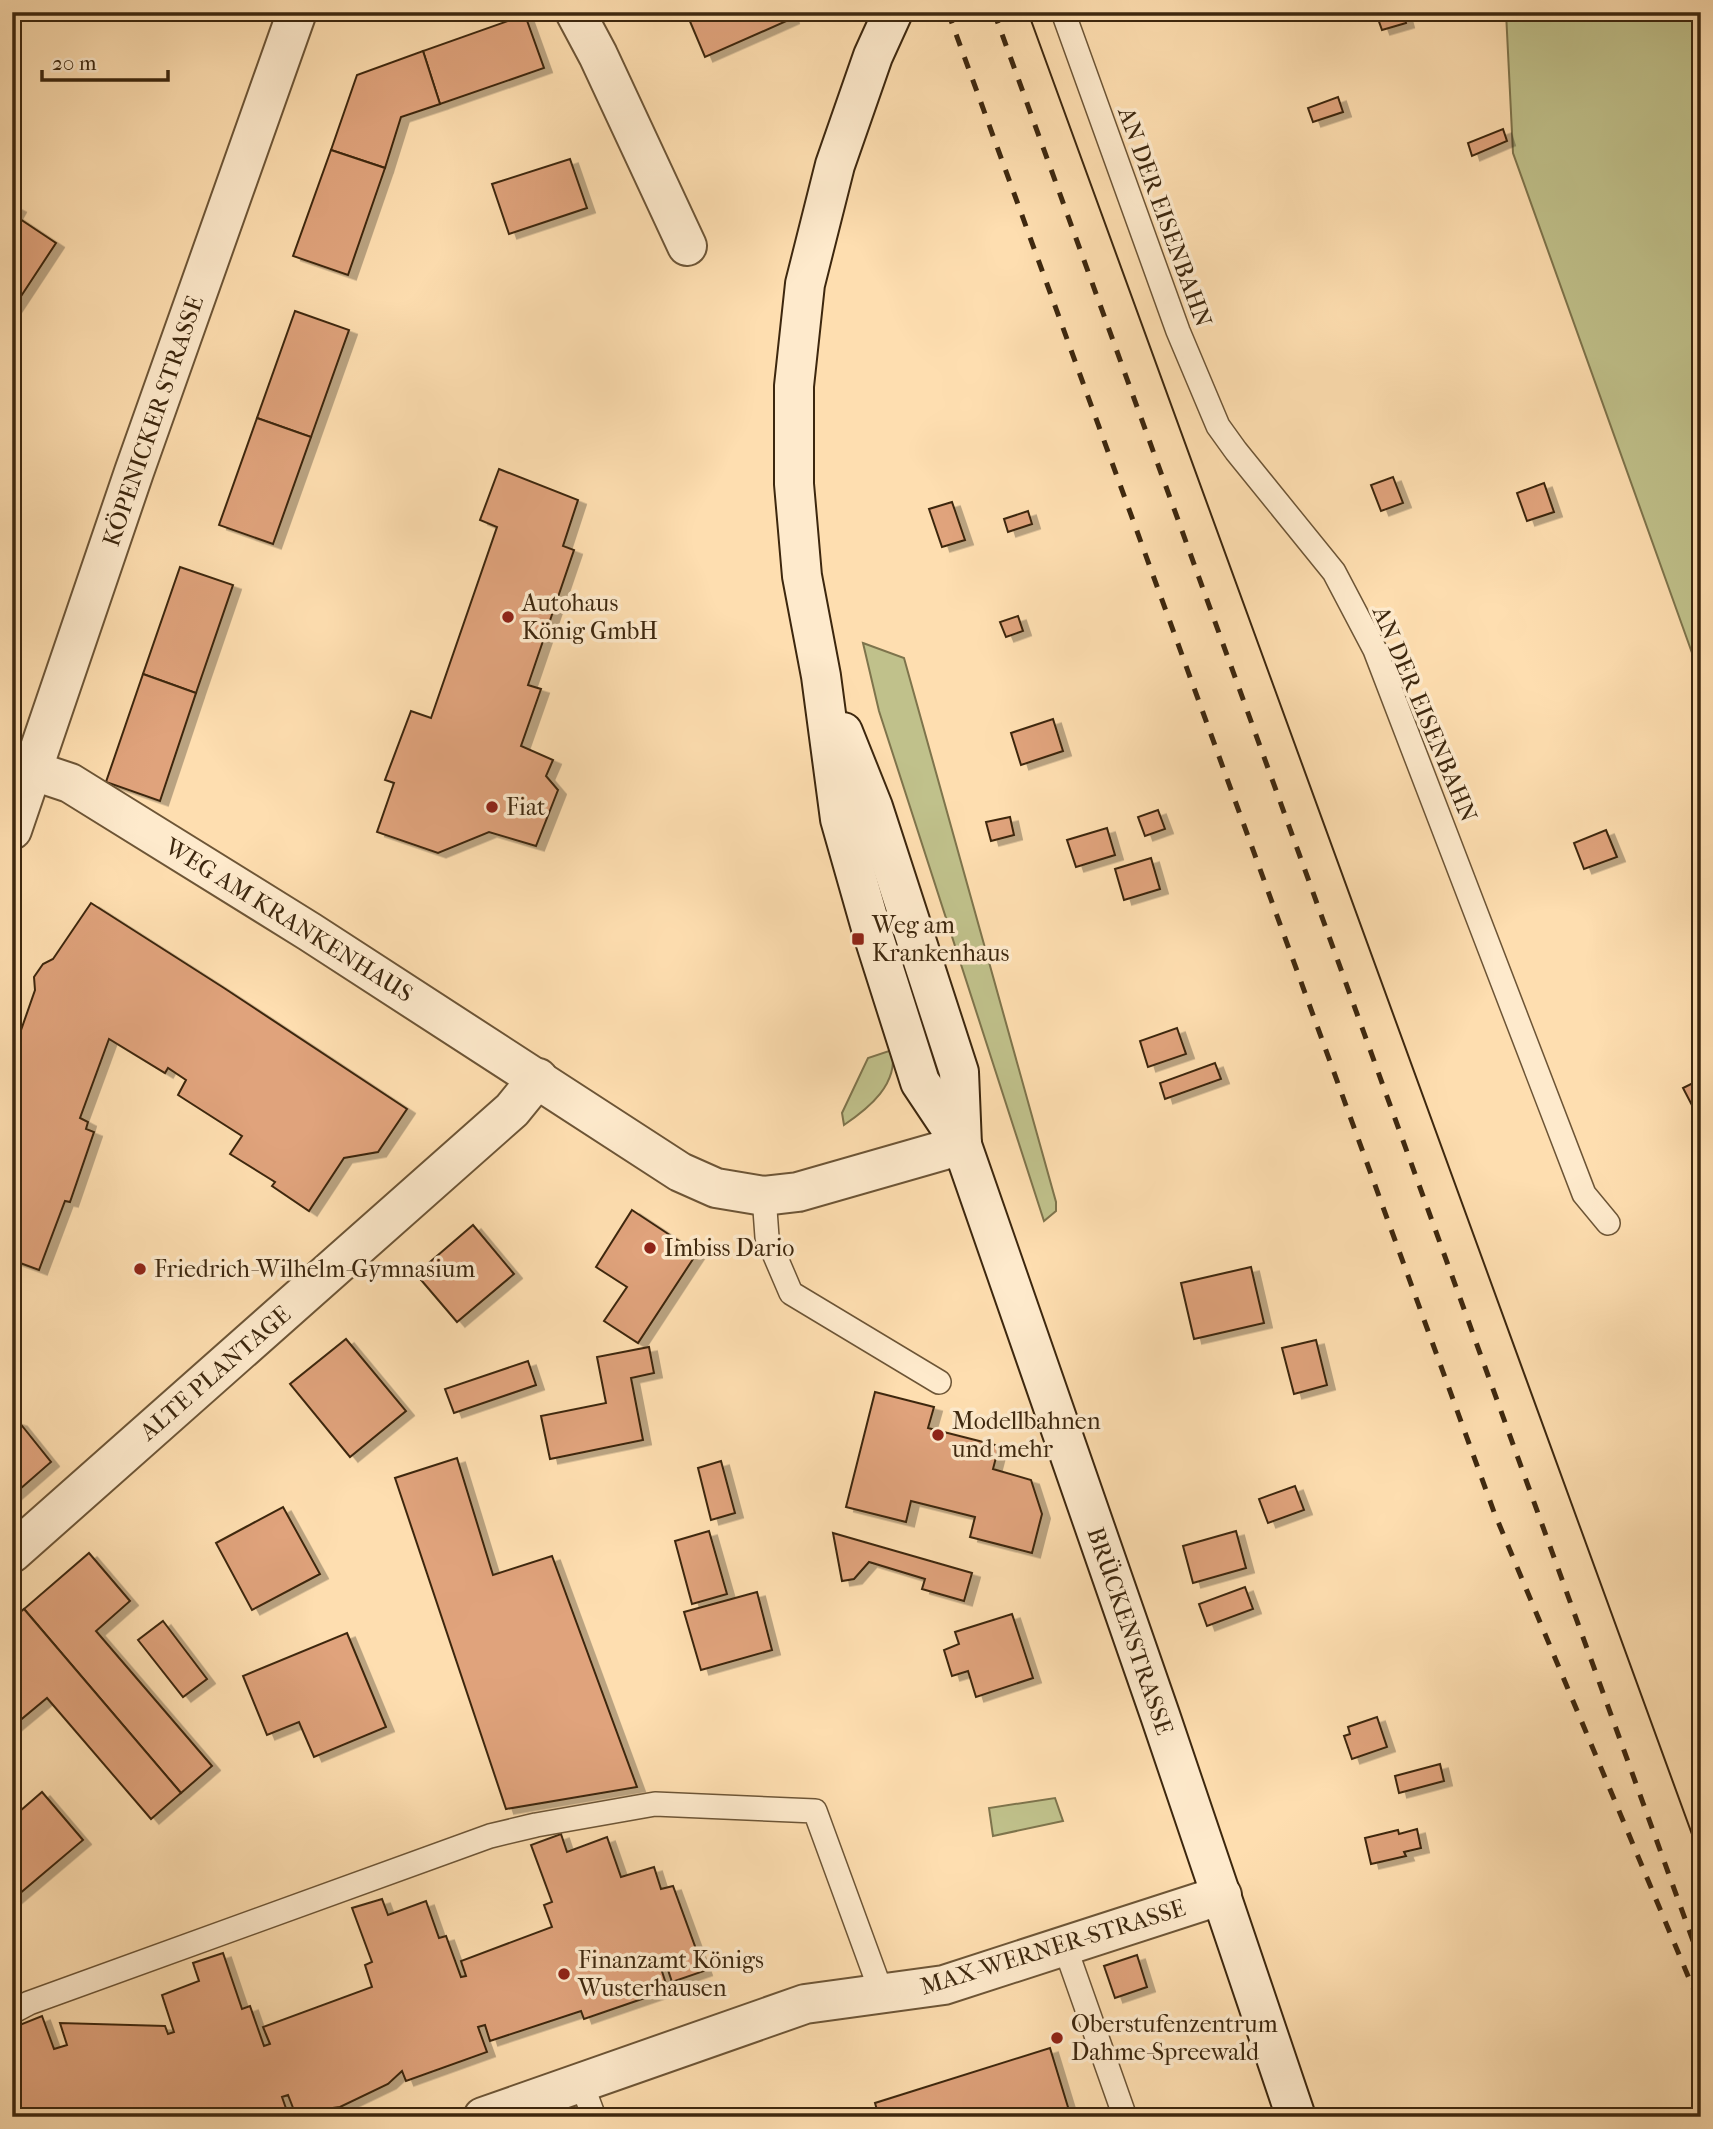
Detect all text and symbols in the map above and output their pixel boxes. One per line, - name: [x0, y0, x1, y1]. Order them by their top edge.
- scale bar: [42, 38, 168, 82]
- text: 20 m: [52, 51, 97, 75]
- street label: AN DER EISENBAHN: [1112, 102, 1218, 331]
- street label: KÖPENICKER STRASSE: [96, 292, 209, 550]
- place label: Autohaus König GmbH: [521, 589, 658, 645]
- street label: AN DER EISENBAHN: [1366, 601, 1483, 826]
- marker: Autohaus König GmbH: [500, 609, 516, 625]
- place label: Fiat: [506, 793, 546, 821]
- marker: Fiat: [484, 799, 500, 815]
- street label: WEG AM KRANKENHAUS: [159, 832, 418, 1008]
- place label: Weg am Krankenhaus: [871, 911, 1010, 967]
- marker: Weg am Krankenhaus: [850, 931, 866, 947]
- place label: Imbiss Dario: [664, 1234, 794, 1262]
- marker: Imbiss Dario: [642, 1240, 658, 1256]
- place label: Friedrich-Wilhelm-Gymnasium: [154, 1255, 475, 1283]
- marker: Friedrich-Wilhelm-Gymnasium: [132, 1261, 148, 1277]
- street label: ALTE PLANTAGE: [133, 1300, 296, 1447]
- place label: Modellbahnen und mehr: [951, 1407, 1101, 1463]
- marker: Modellbahnen und mehr: [930, 1427, 946, 1443]
- street label: BRÜCKENSTRASSE: [1081, 1523, 1180, 1739]
- street label: MAX-WERNER-STRASSE: [917, 1893, 1189, 2001]
- place label: Finanzamt Königs Wusterhausen: [577, 1946, 764, 2002]
- marker: Finanzamt Königs Wusterhausen: [556, 1966, 572, 1982]
- place label: Oberstufenzentrum Dahme-Spreewald: [1071, 2010, 1278, 2066]
- marker: Oberstufenzentrum Dahme-Spreewald: [1049, 2030, 1065, 2046]

